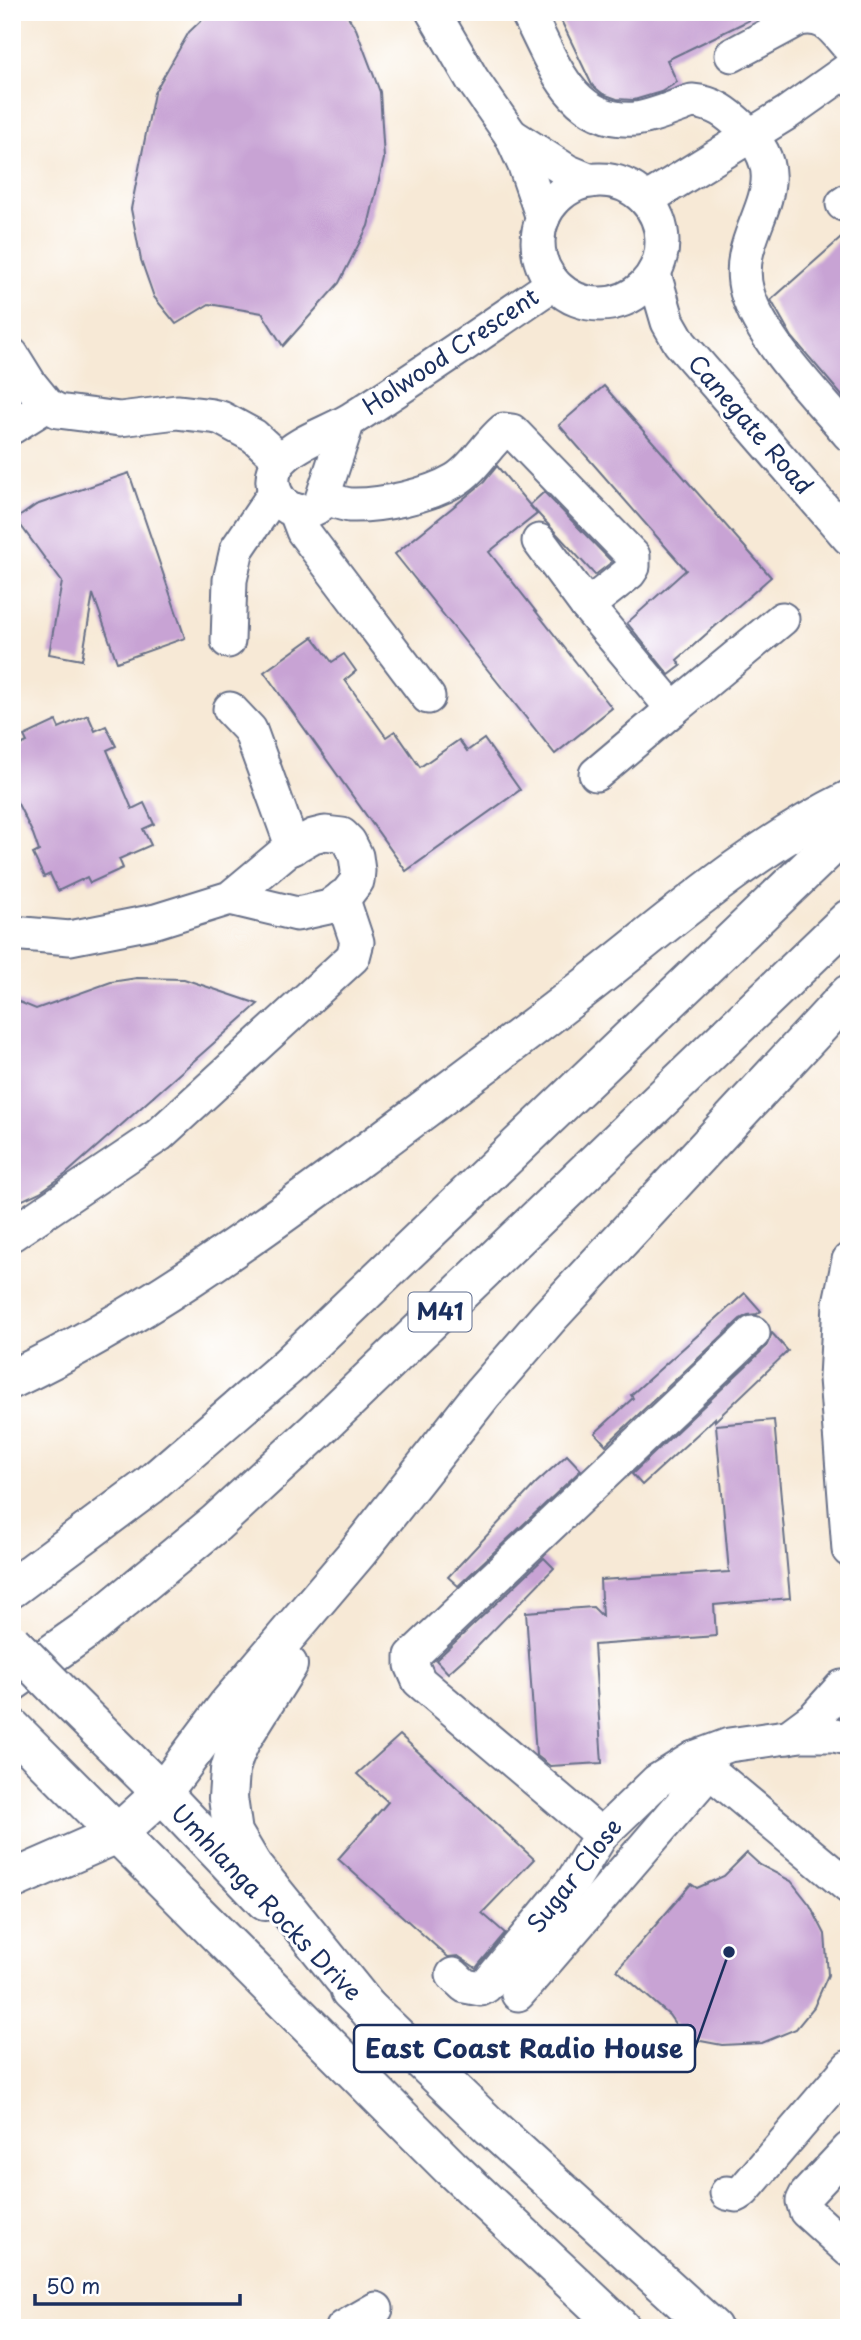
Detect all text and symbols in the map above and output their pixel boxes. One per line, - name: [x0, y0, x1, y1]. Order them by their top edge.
- street label: Holwood Crescent: [354, 278, 546, 423]
- street label: Canegate Road: [680, 346, 823, 502]
- road number: M41: [408, 1292, 472, 1331]
- street label: Umhlanga Rocks Drive: [164, 1795, 371, 2008]
- street label: Sugar Close: [517, 1810, 630, 1940]
- callout: East Coast Radio House: [354, 2025, 695, 2072]
- text: East Coast Radio House: [365, 2028, 683, 2067]
- scale bar: [35, 2263, 240, 2307]
- text: 50 m: [46, 2269, 100, 2301]

